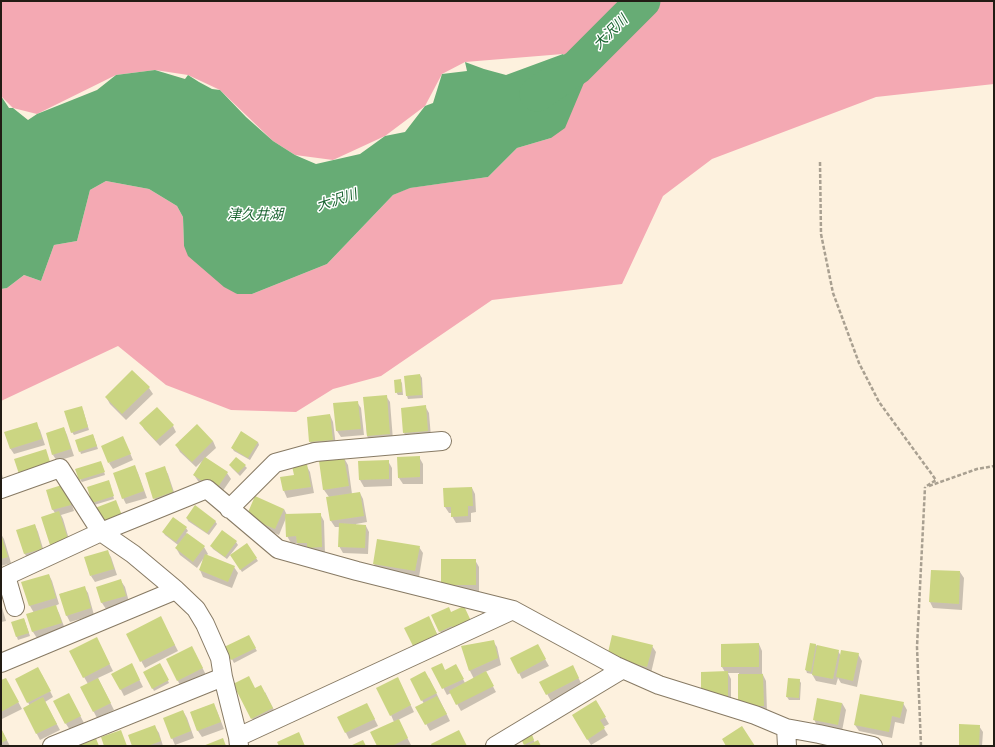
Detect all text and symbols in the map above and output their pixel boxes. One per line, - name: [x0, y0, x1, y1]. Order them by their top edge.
- water label: 大沢川: [590, 12, 632, 54]
- water label: 大沢川: [314, 187, 360, 215]
- water label: 津久井湖: [227, 207, 283, 223]

